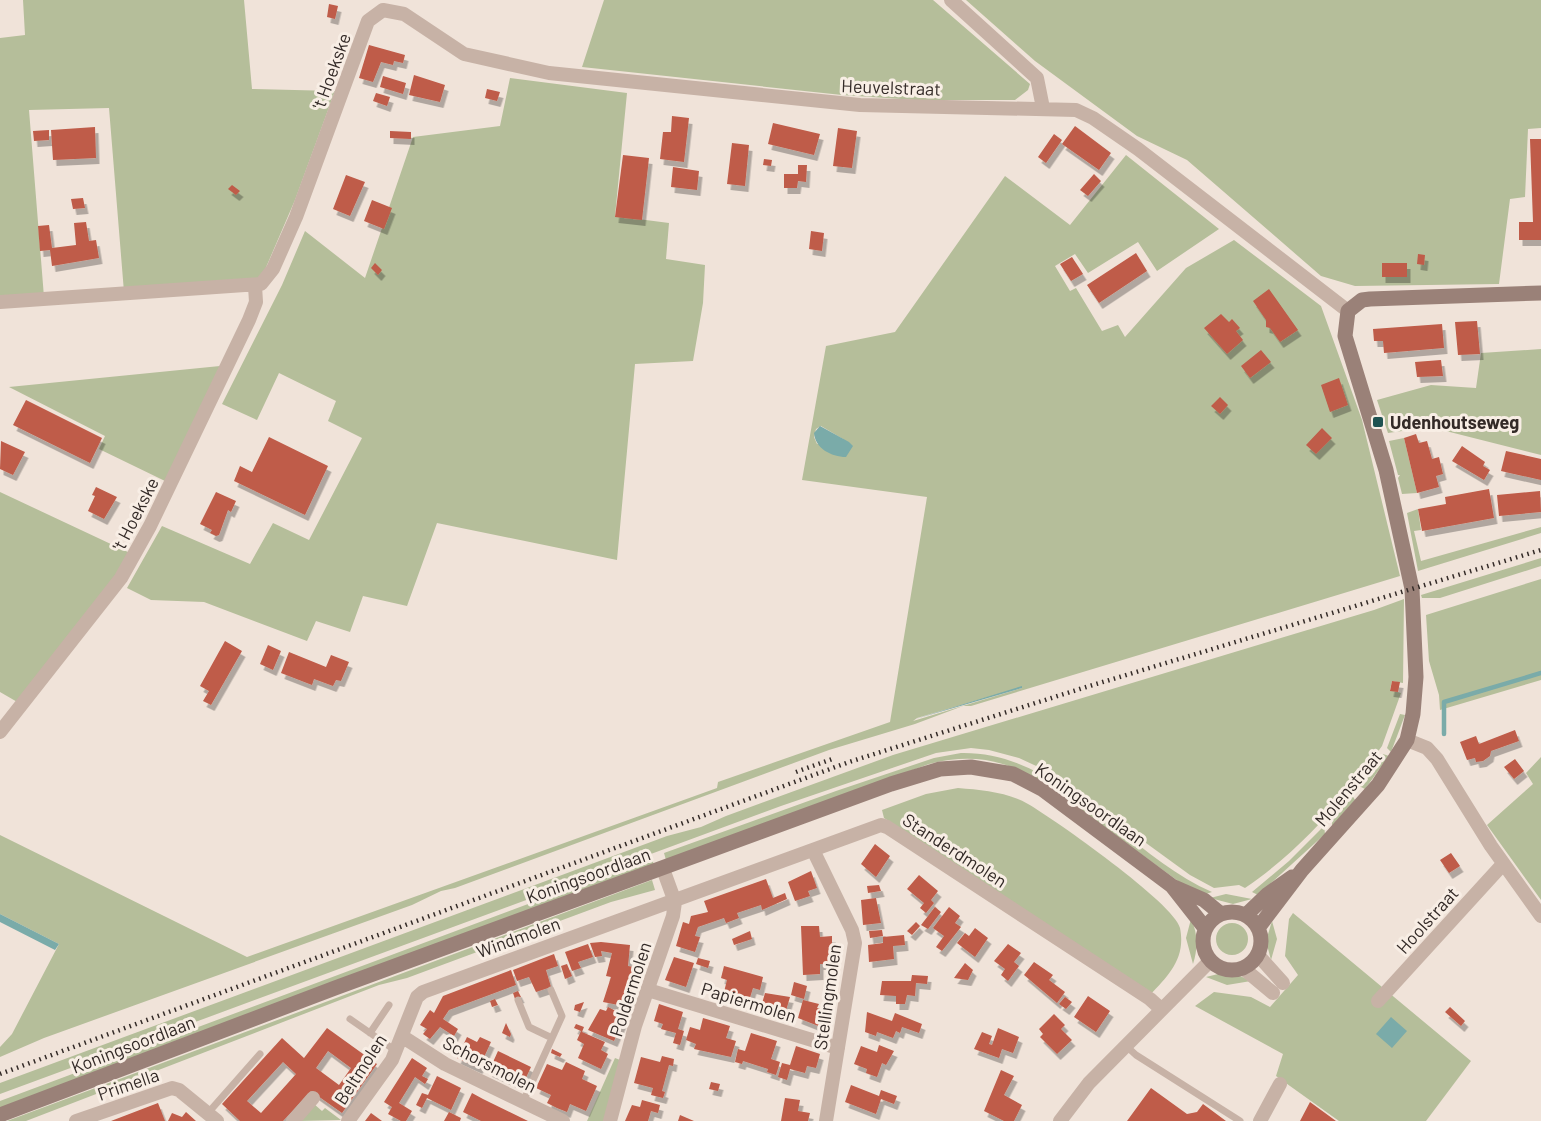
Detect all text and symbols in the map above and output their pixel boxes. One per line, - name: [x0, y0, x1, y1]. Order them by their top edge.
- street label: 't Hoekske: [307, 30, 355, 112]
- street label: Heuvelstraat: [841, 74, 941, 100]
- place label: Udenhoutseweg: [1390, 411, 1519, 433]
- marker: Udenhoutseweg: [1371, 415, 1385, 429]
- street label: 't Hoekske: [107, 474, 163, 554]
- street label: Molenstraat: [1310, 745, 1386, 831]
- street label: Koningsoordlaan: [1031, 757, 1151, 851]
- street label: Standerdmolen: [899, 808, 1011, 892]
- street label: Koningsoordlaan: [523, 842, 653, 908]
- street label: Hoolstraat: [1391, 882, 1463, 958]
- street label: Windmolen: [473, 912, 563, 962]
- street label: Poldermolen: [604, 939, 656, 1039]
- street label: Stellingmolen: [809, 943, 845, 1051]
- street label: Papiermolen: [699, 977, 799, 1027]
- street label: Koningsoordlaan: [68, 1010, 198, 1078]
- street label: Beltmolen: [329, 1030, 391, 1108]
- street label: Schorsmolen: [439, 1031, 541, 1097]
- street label: Primella: [94, 1063, 162, 1105]

